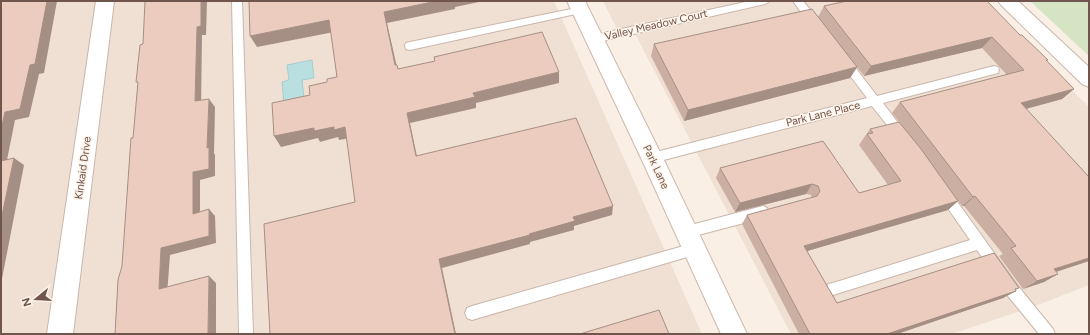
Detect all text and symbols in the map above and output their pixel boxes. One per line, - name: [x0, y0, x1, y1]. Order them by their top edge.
- street label: Valley Meadow Court: [603, 7, 709, 43]
- street label: Park Lane Place: [784, 98, 862, 130]
- street label: Kinkaid Drive: [72, 136, 94, 200]
- street label: Park Lane: [640, 143, 672, 191]
- north arrow: [16, 279, 56, 319]
- text: N: [19, 296, 34, 308]

